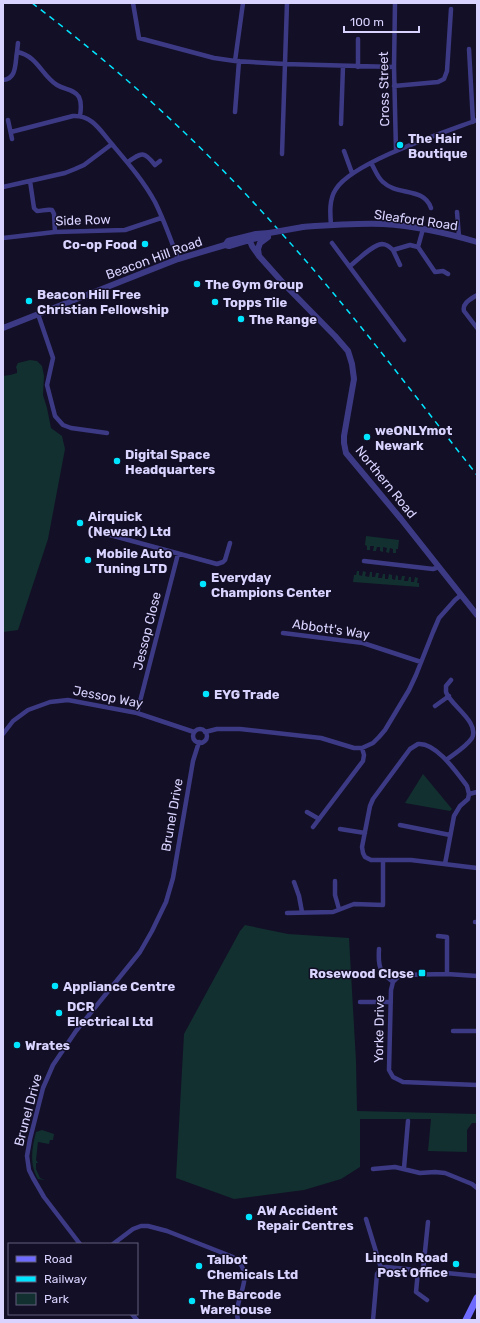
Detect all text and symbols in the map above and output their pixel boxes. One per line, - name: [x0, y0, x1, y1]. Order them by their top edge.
- scale bar: [344, 8, 419, 34]
- text: 100 m: [350, 15, 384, 29]
- street label: Cross Street: [376, 51, 392, 127]
- place label: The Hair Boutique: [408, 131, 468, 161]
- marker: The Hair Boutique: [395, 140, 405, 150]
- street label: Sleaford Road: [373, 207, 459, 233]
- street label: Side Row: [55, 212, 111, 228]
- street label: Beacon Hill Road: [104, 234, 204, 282]
- place label: Co-op Food: [63, 237, 137, 252]
- marker: Co-op Food: [140, 239, 150, 249]
- place label: The Gym Group: [205, 277, 303, 292]
- marker: The Gym Group: [192, 279, 202, 289]
- place label: Beacon Hill Free Christian Fellowship: [37, 287, 169, 317]
- place label: Topps Tile: [223, 295, 288, 310]
- marker: Beacon Hill Free Christian Fellowship: [24, 296, 34, 306]
- marker: Topps Tile: [210, 297, 220, 307]
- place label: The Range: [249, 312, 317, 327]
- marker: The Range: [236, 314, 246, 324]
- place label: weONLYmot Newark: [375, 423, 452, 453]
- marker: weONLYmot Newark: [362, 432, 372, 442]
- street label: Northern Road: [352, 443, 420, 521]
- place label: Digital Space Headquarters: [125, 447, 215, 477]
- marker: Digital Space Headquarters: [112, 456, 122, 466]
- place label: Airquick (Newark) Ltd: [88, 509, 171, 539]
- marker: Airquick (Newark) Ltd: [75, 518, 85, 528]
- place label: Mobile Auto Tuning LTD: [96, 546, 172, 576]
- marker: Mobile Auto Tuning LTD: [83, 555, 93, 565]
- place label: Everyday Champions Center: [211, 570, 331, 600]
- marker: Everyday Champions Center: [198, 579, 208, 589]
- street label: Jessop Close: [130, 590, 164, 672]
- street label: Abbott's Way: [291, 616, 371, 642]
- street label: Jessop Way: [72, 683, 144, 711]
- place label: EYG Trade: [214, 687, 280, 702]
- marker: EYG Trade: [201, 689, 211, 699]
- street label: Brunel Drive: [158, 777, 186, 853]
- place label: Rosewood Close: [309, 966, 414, 981]
- marker: Rosewood Close: [417, 968, 427, 978]
- place label: Appliance Centre: [63, 979, 175, 994]
- marker: Appliance Centre: [50, 981, 60, 991]
- street label: Yorke Drive: [371, 995, 387, 1063]
- place label: DCR Electrical Ltd: [67, 999, 153, 1029]
- marker: DCR Electrical Ltd: [54, 1008, 64, 1018]
- place label: Wrates: [25, 1038, 70, 1053]
- marker: Wrates: [12, 1040, 22, 1050]
- street label: Brunel Drive: [11, 1072, 45, 1148]
- place label: AW Accident Repair Centres: [257, 1203, 354, 1233]
- marker: AW Accident Repair Centres: [244, 1212, 254, 1222]
- legend: [8, 1243, 138, 1315]
- place label: Lincoln Road Post Office: [365, 1250, 448, 1280]
- text: Road: [44, 1252, 72, 1266]
- place label: Talbot Chemicals Ltd: [207, 1252, 298, 1282]
- marker: Lincoln Road Post Office: [451, 1259, 461, 1269]
- marker: Talbot Chemicals Ltd: [194, 1261, 204, 1271]
- text: Railway: [44, 1272, 87, 1286]
- place label: The Barcode Warehouse: [200, 1287, 281, 1317]
- text: Park: [44, 1292, 70, 1306]
- marker: The Barcode Warehouse: [187, 1296, 197, 1306]

